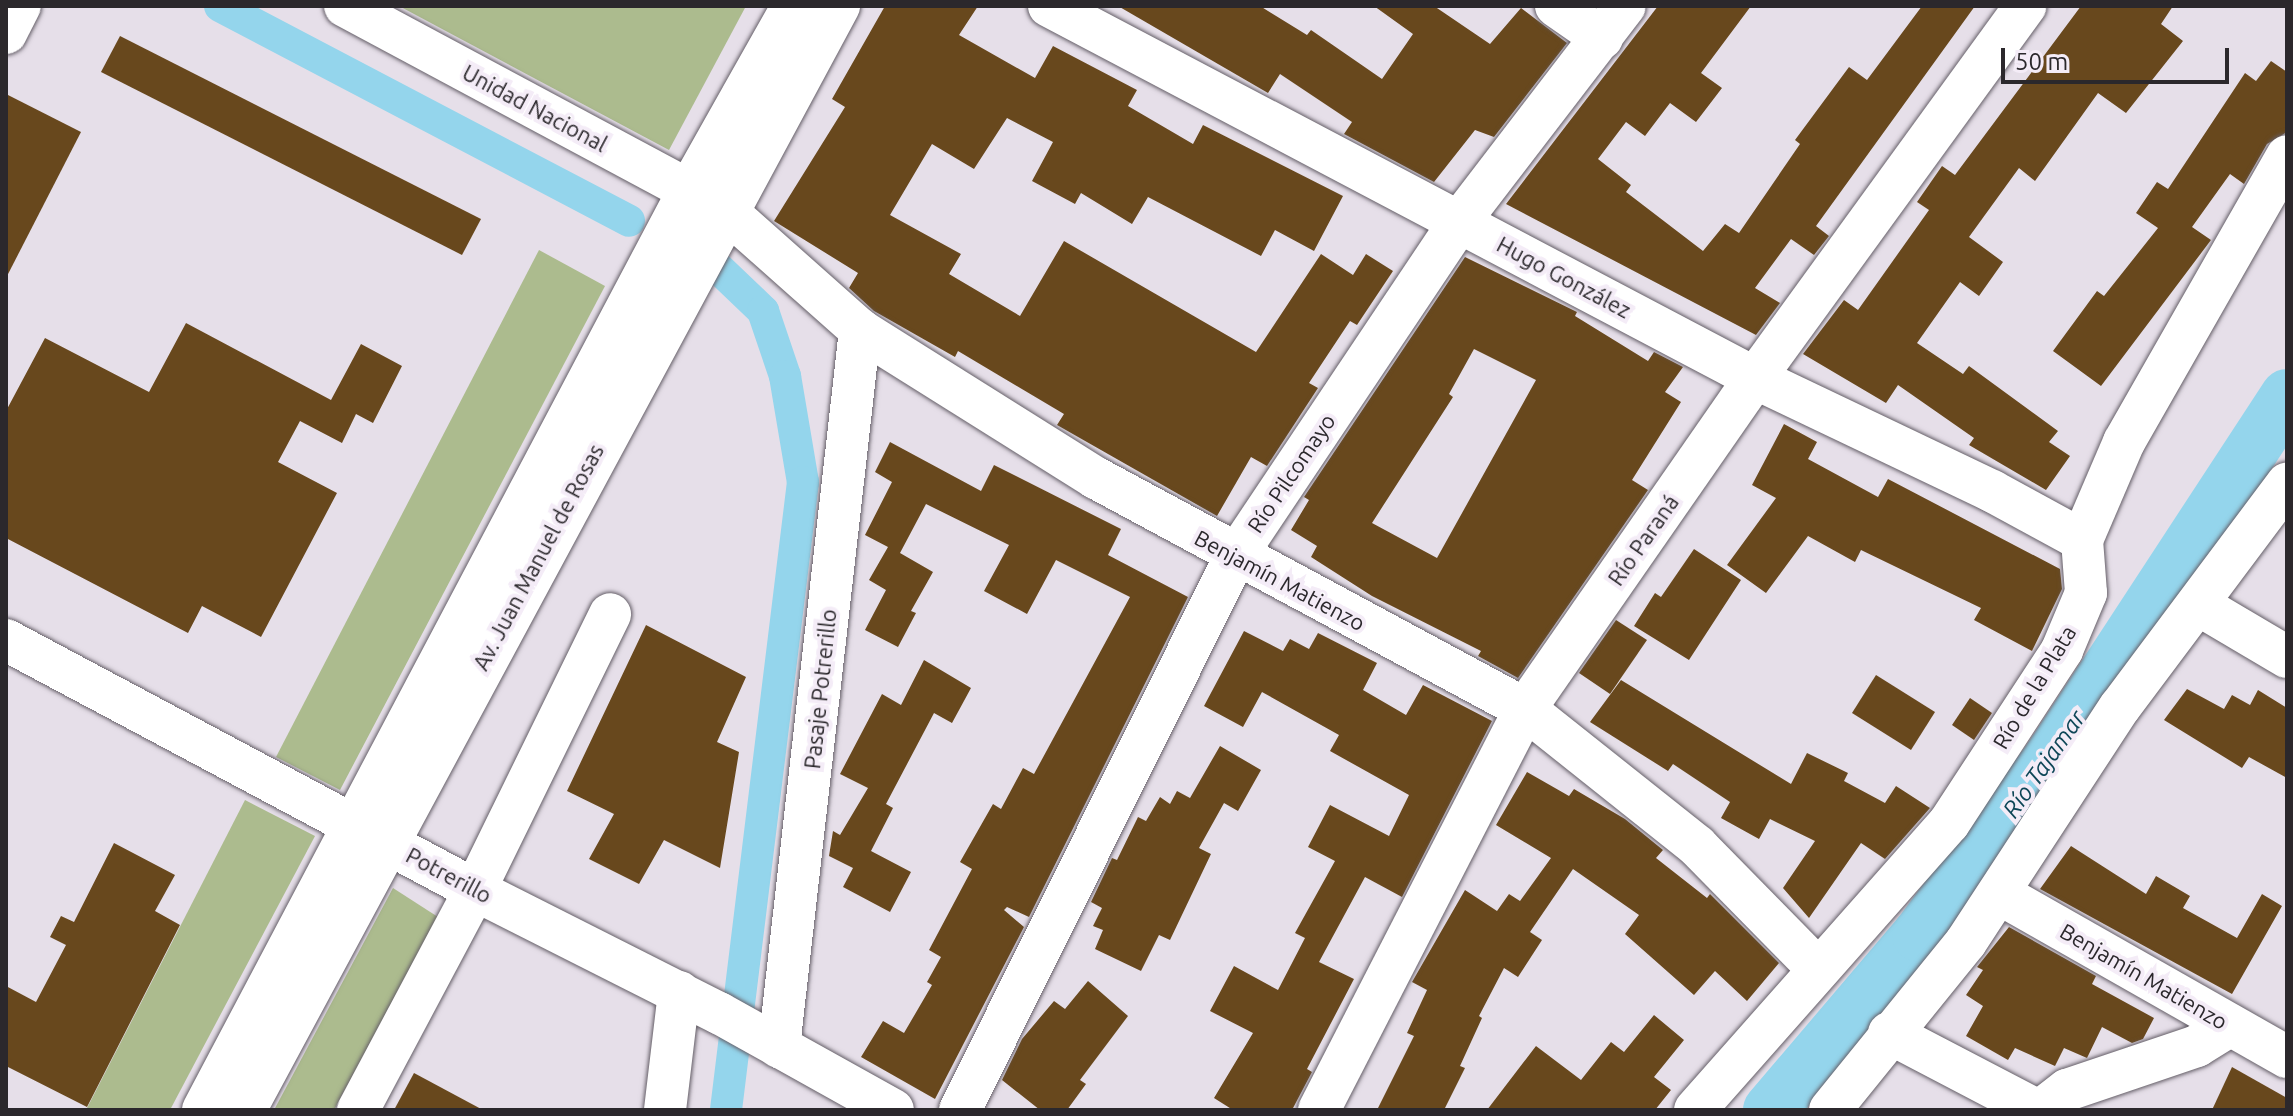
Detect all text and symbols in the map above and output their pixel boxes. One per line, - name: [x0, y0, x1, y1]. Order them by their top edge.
- scale bar: [2005, 32, 2233, 82]
- text: 50 m: [2015, 48, 2068, 75]
- street label: Unidad Nacional: [458, 59, 612, 157]
- street label: Hugo González: [1493, 231, 1635, 323]
- street label: Río Pilcomayo: [1241, 408, 1341, 538]
- street label: Av. Juan Manuel de Rosas: [467, 439, 609, 675]
- street label: Río Paraná: [1602, 490, 1684, 590]
- street label: Benjamín Matienzo: [1190, 524, 1370, 636]
- street label: Pasaje Potrerillo: [798, 608, 842, 770]
- street label: Río de la Plata: [1987, 620, 2081, 754]
- water label: Río Tajamar: [1996, 705, 2092, 823]
- street label: Potrerillo: [402, 842, 496, 908]
- street label: Benjamín Matienzo: [2055, 917, 2233, 1035]

